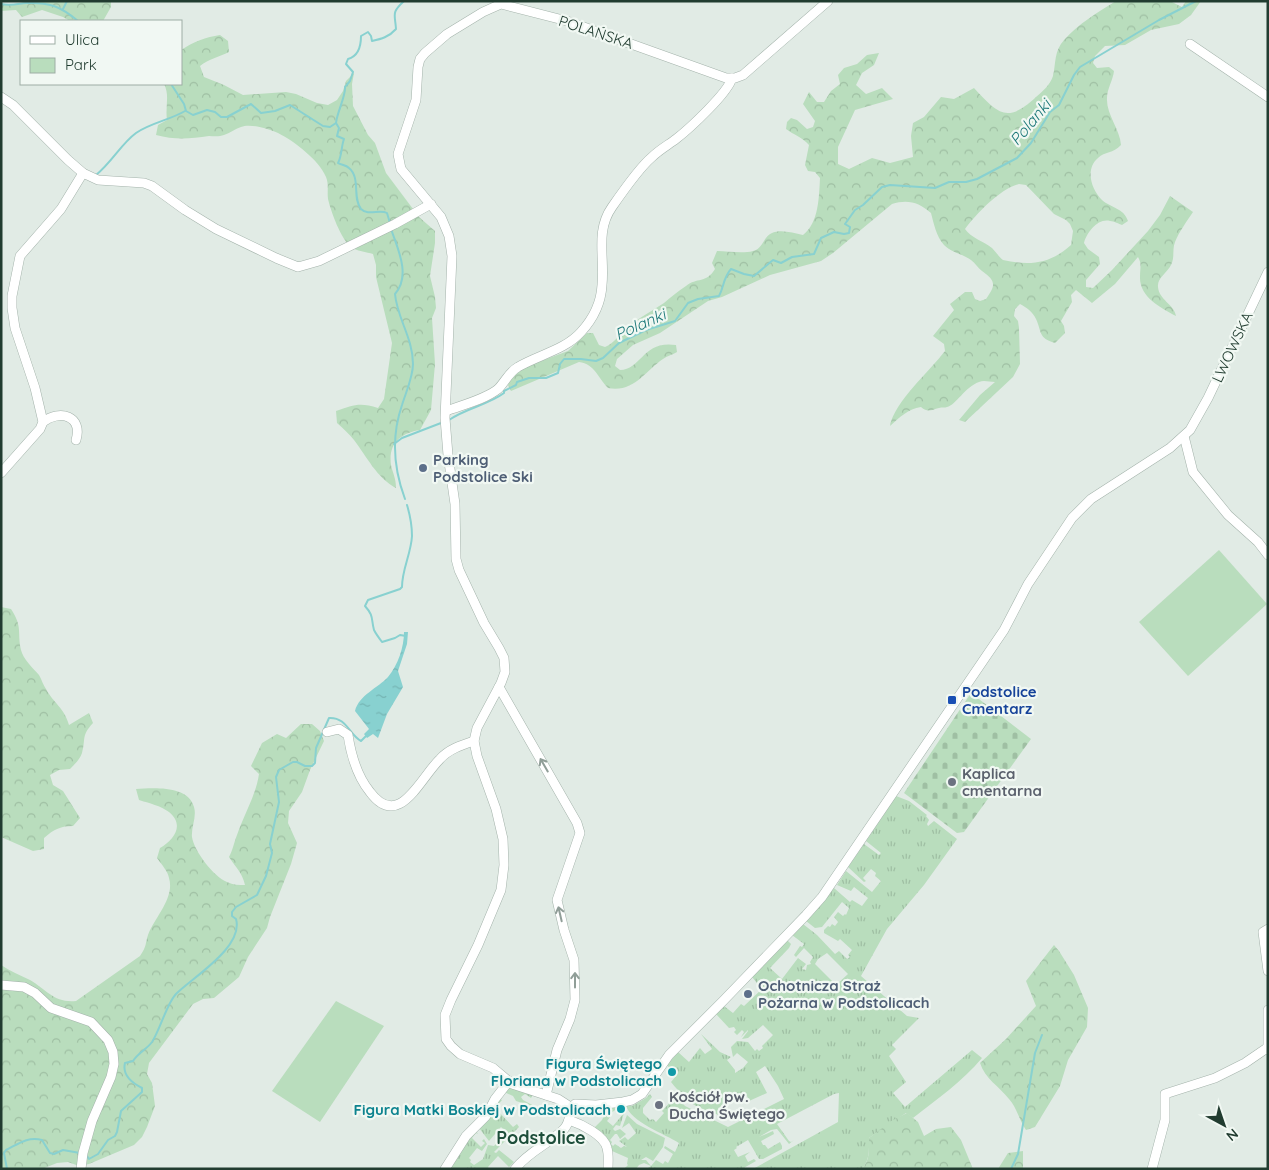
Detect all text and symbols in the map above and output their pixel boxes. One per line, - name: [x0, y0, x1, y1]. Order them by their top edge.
- street label: POLAŃSKA: [556, 11, 636, 53]
- legend: [20, 20, 182, 85]
- text: Ulica: [65, 30, 99, 49]
- text: Park: [65, 55, 97, 74]
- water label: Polanki: [1005, 94, 1056, 149]
- water label: Polanki: [611, 303, 670, 344]
- street label: LWOWSKA: [1207, 308, 1257, 385]
- place label: Parking Podstolice Ski: [433, 450, 533, 486]
- marker: Parking Podstolice Ski: [417, 462, 429, 474]
- place label: Podstolice Cmentarz: [962, 682, 1037, 718]
- marker: Podstolice Cmentarz: [946, 694, 958, 706]
- one-way arrow: [538, 758, 548, 772]
- place label: Kaplica cmentarna: [962, 764, 1042, 800]
- marker: Kaplica cmentarna: [946, 776, 958, 788]
- one-way arrow: [555, 906, 564, 922]
- one-way arrow: [570, 973, 580, 989]
- place label: Ochotnicza Straż Pożarna w Podstolicach: [758, 976, 929, 1012]
- marker: Ochotnicza Straż Pożarna w Podstolicach: [742, 988, 754, 1000]
- place label: Figura Świętego Floriana w Podstolicach: [491, 1054, 662, 1090]
- marker: Figura Świętego Floriana w Podstolicach: [666, 1066, 678, 1078]
- place label: Kościół pw. Ducha Świętego: [669, 1087, 785, 1123]
- marker: Kościół pw. Ducha Świętego: [653, 1099, 665, 1111]
- place label: Figura Matki Boskiej w Podstolicach: [354, 1100, 611, 1119]
- north arrow: [1199, 1100, 1249, 1150]
- marker: Figura Matki Boskiej w Podstolicach: [615, 1103, 627, 1115]
- text: N: [1223, 1125, 1242, 1145]
- district label: Podstolice: [496, 1126, 586, 1149]

